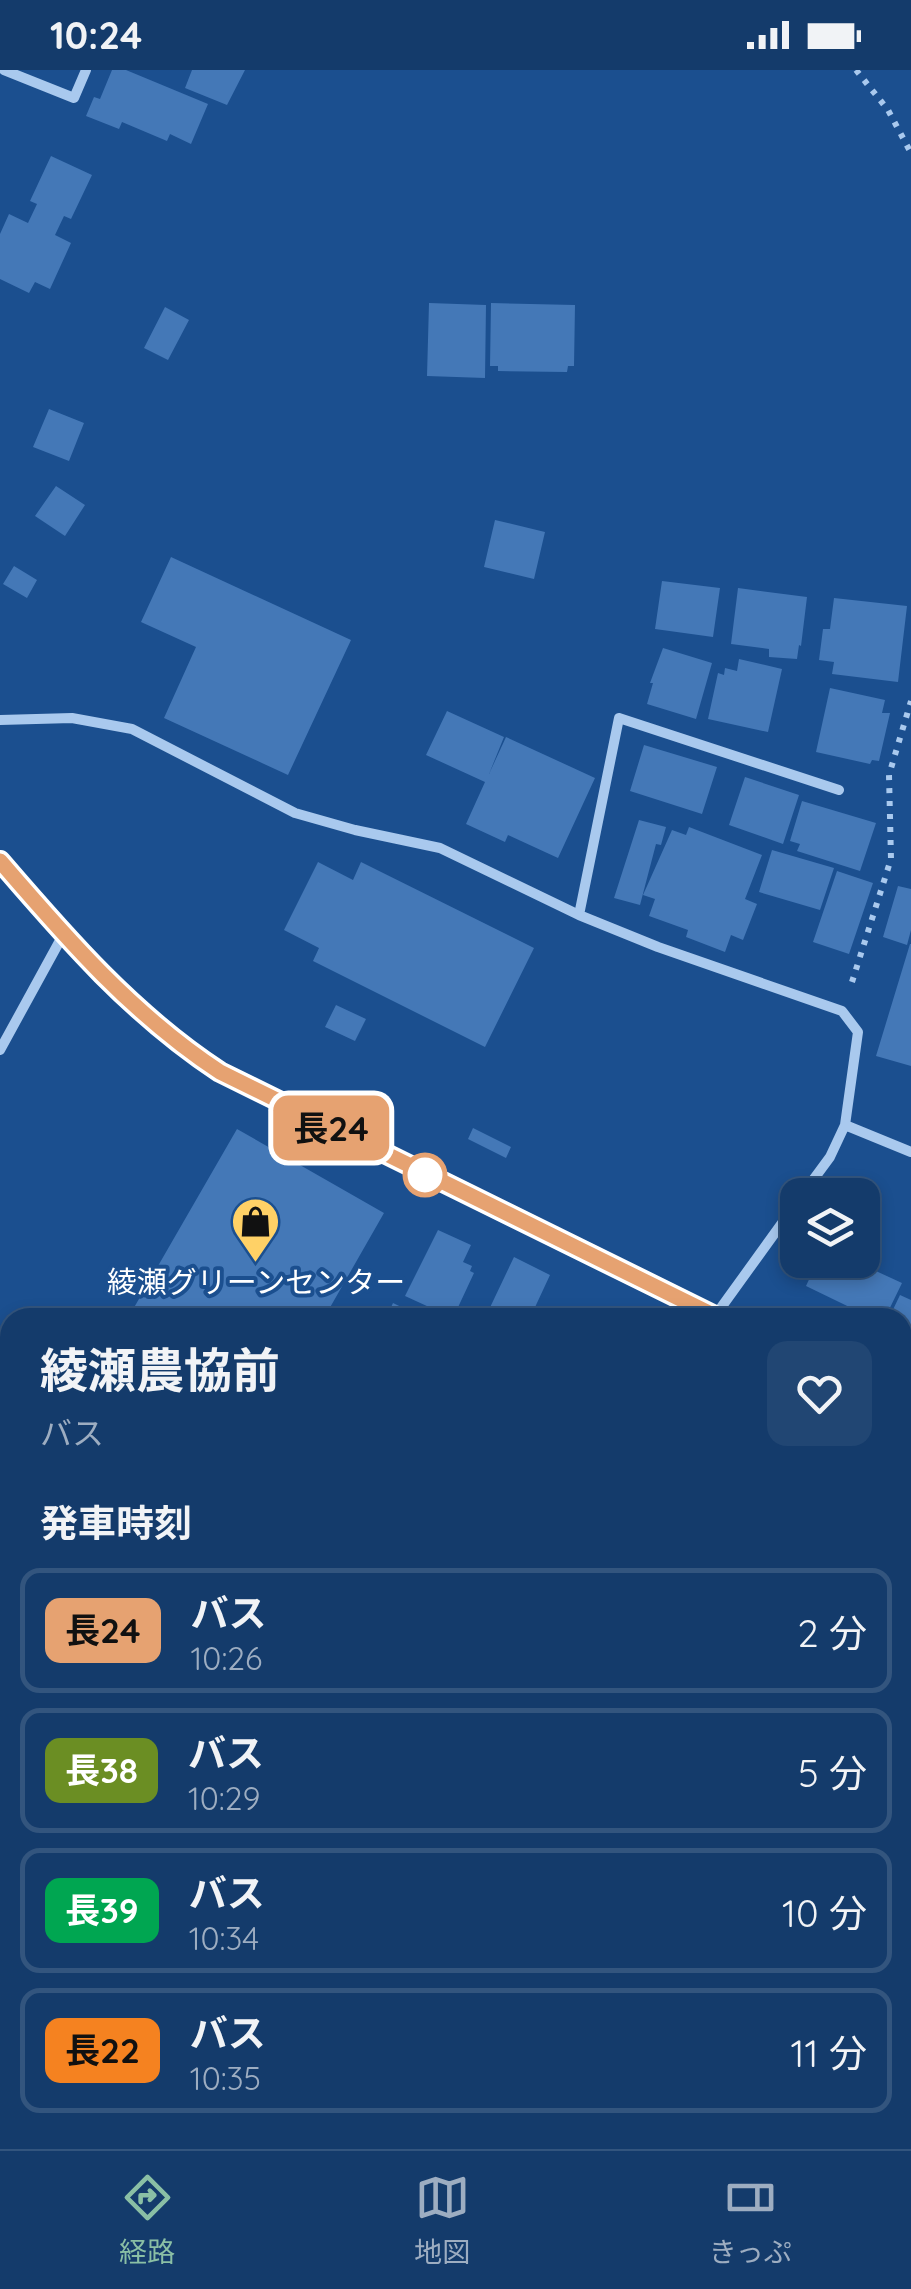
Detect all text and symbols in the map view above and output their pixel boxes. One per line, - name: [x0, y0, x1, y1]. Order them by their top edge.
- text: 10:24: [50, 11, 142, 59]
- line badge: 長24: [274, 1096, 388, 1160]
- text: 長24: [293, 1106, 369, 1150]
- unlabelled marker: [404, 1154, 446, 1196]
- map controls: [780, 1178, 880, 1278]
- button: layers: [780, 1178, 880, 1278]
- shop icon: 綾瀬グリーンセンター: [230, 1196, 282, 1264]
- place label: 綾瀬グリーンセンター: [107, 1263, 405, 1301]
- text: 綾瀬農協前: [40, 1340, 280, 1400]
- button: heart: [767, 1341, 872, 1446]
- text: バス: [40, 1413, 104, 1453]
- text: 発車時刻: [40, 1499, 192, 1547]
- text: バス: [191, 1589, 267, 1637]
- text: 長24: [65, 1608, 141, 1652]
- text: 2 分: [798, 1609, 867, 1657]
- text: 10:26: [191, 1638, 262, 1678]
- text: バス: [188, 1729, 264, 1777]
- text: 長38: [65, 1748, 138, 1792]
- text: 5 分: [798, 1749, 867, 1797]
- text: 10:29: [188, 1778, 260, 1818]
- text: バス: [189, 1869, 265, 1917]
- text: 長39: [65, 1888, 139, 1932]
- text: 10 分: [782, 1889, 867, 1937]
- text: 10:34: [189, 1918, 259, 1958]
- text: バス: [190, 2009, 266, 2057]
- text: 長22: [65, 2028, 140, 2072]
- text: 11 分: [791, 2029, 867, 2077]
- text: 10:35: [190, 2058, 261, 2098]
- tab: 経路: [119, 2170, 175, 2270]
- tab: 地図: [414, 2170, 470, 2270]
- tab: きっぷ: [709, 2170, 792, 2270]

